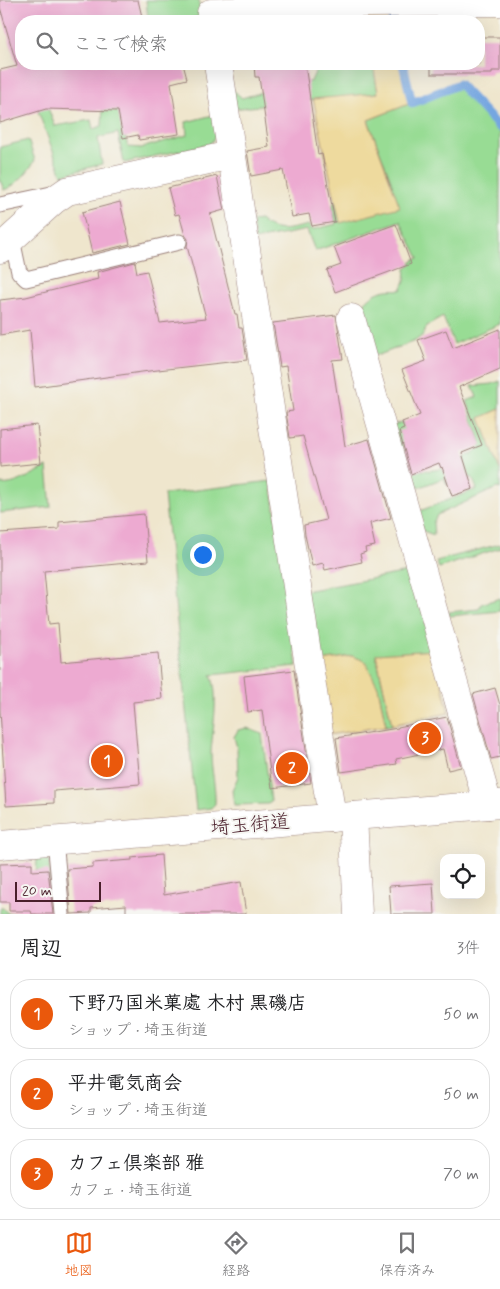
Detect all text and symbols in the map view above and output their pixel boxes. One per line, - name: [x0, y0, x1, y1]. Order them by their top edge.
- search box: [15, 15, 485, 70]
- icon: search: [33, 29, 61, 57]
- text: ここで検索: [73, 32, 168, 57]
- your location: [190, 542, 216, 568]
- pin: 3: [409, 719, 441, 757]
- pin: 1: [91, 742, 123, 780]
- pin: 2: [276, 749, 308, 787]
- street label: 埼玉街道: [209, 809, 291, 842]
- map controls: [440, 854, 485, 899]
- button: locate: [440, 854, 485, 899]
- scale bar: [15, 879, 101, 902]
- text: 20 m: [22, 882, 52, 900]
- text: 周辺: [20, 935, 62, 963]
- text: 3件: [457, 938, 480, 959]
- text: 下野乃国米菓處 木村 黒磯店: [68, 991, 306, 1016]
- text: 1: [33, 1004, 41, 1025]
- text: 50 m: [443, 1004, 479, 1025]
- text: ショップ · 埼玉街道: [68, 1020, 208, 1041]
- text: 平井電気商会: [68, 1071, 182, 1096]
- text: 2: [33, 1084, 41, 1105]
- text: 50 m: [443, 1084, 479, 1105]
- text: ショップ · 埼玉街道: [68, 1100, 208, 1121]
- text: カフェ倶楽部 雅: [68, 1151, 205, 1176]
- text: 3: [33, 1164, 41, 1185]
- text: 70 m: [443, 1164, 479, 1185]
- text: カフェ · 埼玉街道: [68, 1180, 192, 1201]
- tab: 地図: [65, 1229, 93, 1280]
- tab: 経路: [222, 1229, 250, 1280]
- tab: 保存済み: [379, 1229, 435, 1280]

